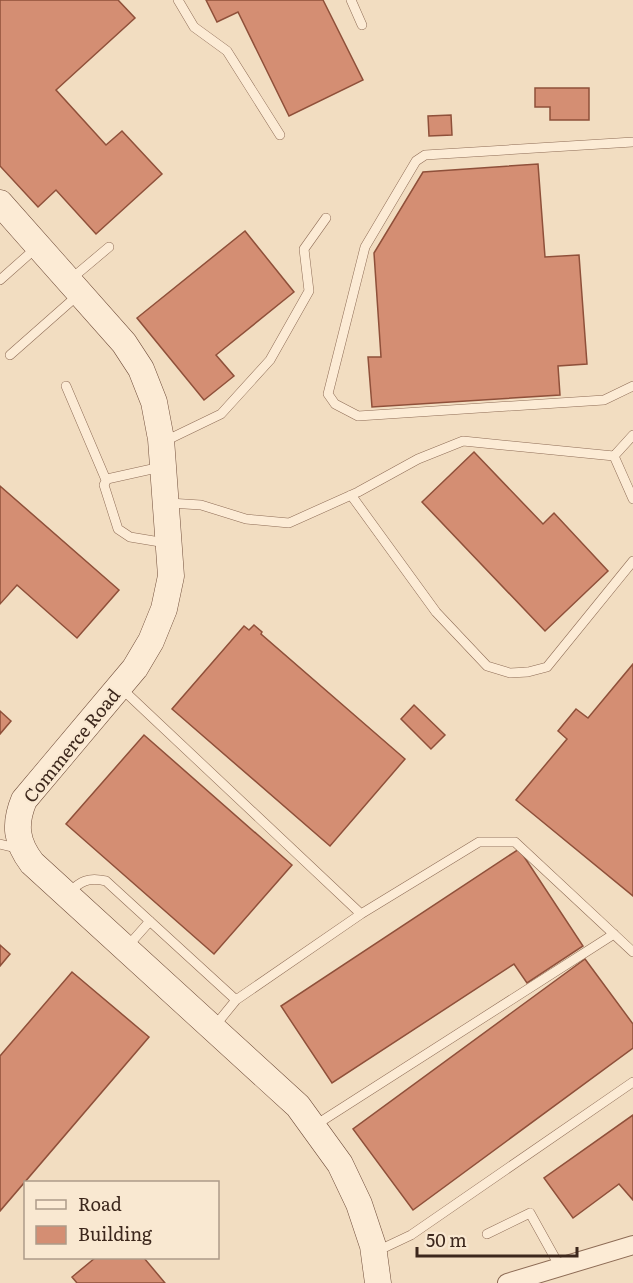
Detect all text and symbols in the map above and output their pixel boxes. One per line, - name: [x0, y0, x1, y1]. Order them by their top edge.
- street label: Commerce Road: [16, 682, 126, 808]
- legend: [24, 1181, 219, 1259]
- text: Road: [78, 1190, 122, 1217]
- text: Building: [78, 1220, 153, 1247]
- scale bar: [417, 1220, 578, 1258]
- text: 50 m: [426, 1226, 467, 1253]

